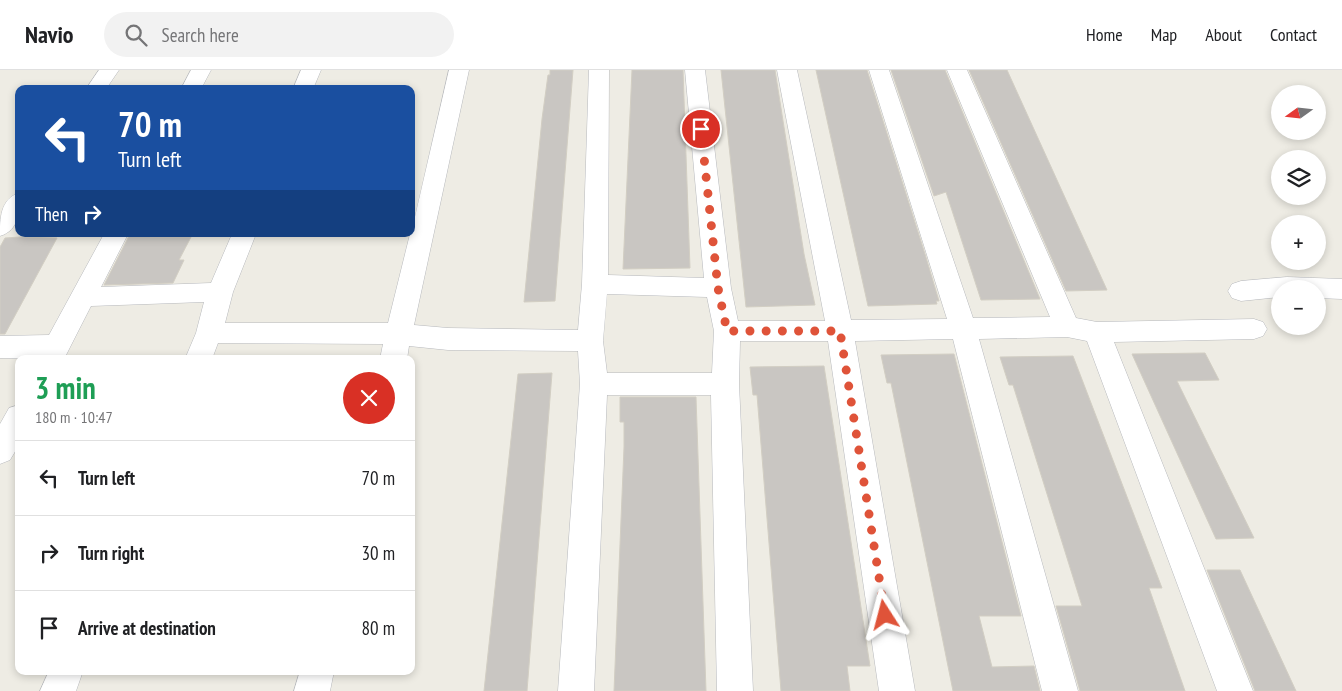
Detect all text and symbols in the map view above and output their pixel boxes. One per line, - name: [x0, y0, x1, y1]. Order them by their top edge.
- search box: [104, 12, 454, 57]
- text: Navio: [25, 19, 74, 50]
- icon: search: [122, 21, 150, 49]
- text: Search here: [162, 23, 239, 47]
- text: Home: [1086, 23, 1123, 46]
- text: Map: [1151, 23, 1177, 46]
- text: About: [1205, 23, 1242, 46]
- text: Contact: [1270, 23, 1317, 46]
- north arrow: [1271, 85, 1326, 140]
- map controls: [1271, 85, 1326, 335]
- text: 70 m: [118, 101, 182, 147]
- icon: left: [35, 105, 100, 170]
- pin: [680, 108, 722, 150]
- icon: arrive: [687, 115, 715, 143]
- text: Turn left: [118, 145, 182, 173]
- button: layers: [1271, 150, 1326, 205]
- icon: right: [78, 200, 106, 228]
- text: Then: [35, 202, 68, 226]
- button: +: [1271, 215, 1326, 270]
- button: −: [1271, 280, 1326, 335]
- text: 3 min: [35, 368, 96, 407]
- button: close: [343, 372, 395, 424]
- text: 180 m · 10:47: [35, 407, 113, 427]
- icon: left: [35, 464, 63, 492]
- text: Turn left: [78, 466, 135, 490]
- text: 70 m: [362, 466, 395, 490]
- icon: right: [35, 539, 63, 567]
- text: Turn right: [78, 541, 144, 565]
- text: 30 m: [362, 541, 395, 565]
- position arrow: [858, 588, 910, 640]
- icon: arrive: [35, 614, 63, 642]
- text: Arrive at destination: [78, 616, 216, 640]
- text: 80 m: [362, 616, 395, 640]

